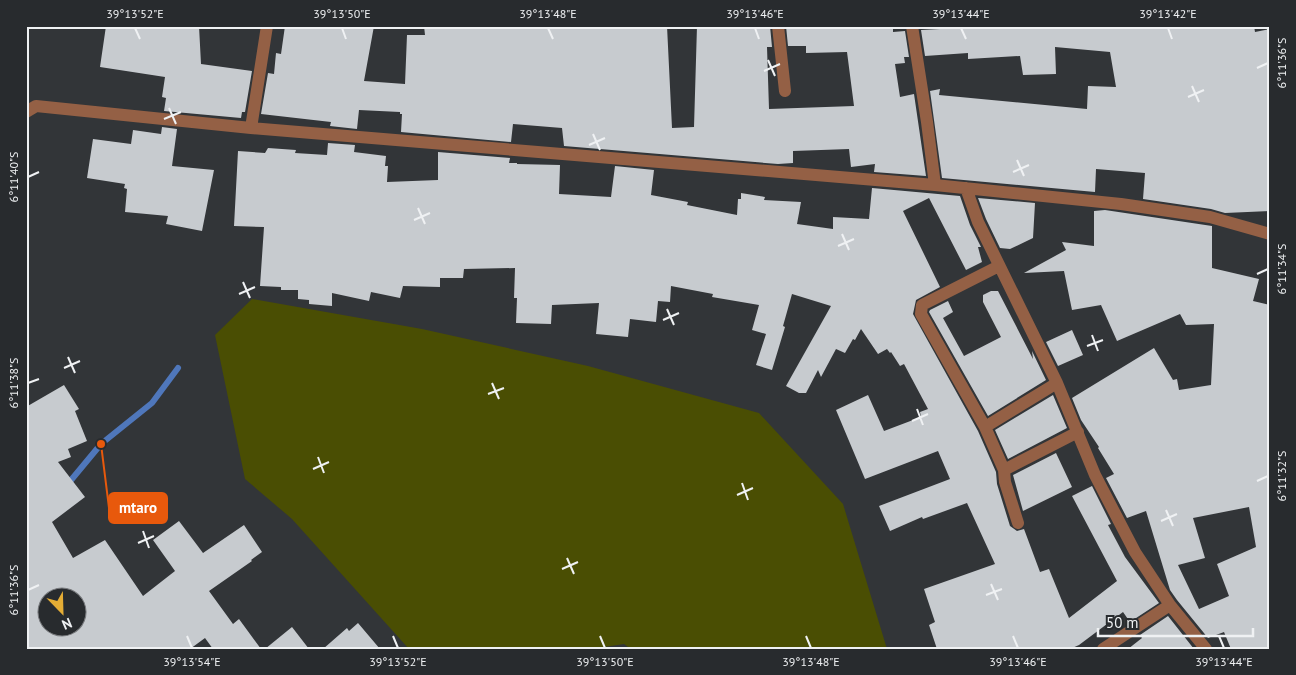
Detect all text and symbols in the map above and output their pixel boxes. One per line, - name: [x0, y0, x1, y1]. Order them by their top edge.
- text: 39°13'52"E: [106, 6, 164, 21]
- text: 39°13'50"E: [313, 6, 371, 21]
- text: 39°13'48"E: [519, 6, 577, 21]
- text: 39°13'46"E: [726, 6, 784, 21]
- text: 39°13'44"E: [932, 6, 990, 21]
- text: 39°13'42"E: [1139, 6, 1197, 21]
- text: 6°11'36"S: [1274, 38, 1289, 88]
- text: 6°11'40"S: [6, 152, 21, 202]
- text: 6°11'34"S: [1274, 244, 1289, 294]
- text: 6°11'38"S: [6, 358, 21, 408]
- text: 6°11'32"S: [1274, 451, 1289, 501]
- callout: mtaro: [109, 493, 167, 523]
- text: mtaro: [119, 498, 157, 517]
- text: 6°11'36"S: [6, 565, 21, 615]
- north arrow: [38, 588, 88, 638]
- scale bar: [1098, 605, 1254, 637]
- text: 50 m: [1106, 613, 1139, 632]
- text: N: [59, 614, 75, 634]
- text: 39°13'54"E: [163, 654, 221, 669]
- text: 39°13'52"E: [369, 654, 427, 669]
- text: 39°13'50"E: [576, 654, 634, 669]
- text: 39°13'48"E: [782, 654, 840, 669]
- text: 39°13'46"E: [989, 654, 1047, 669]
- text: 39°13'44"E: [1195, 654, 1253, 669]

